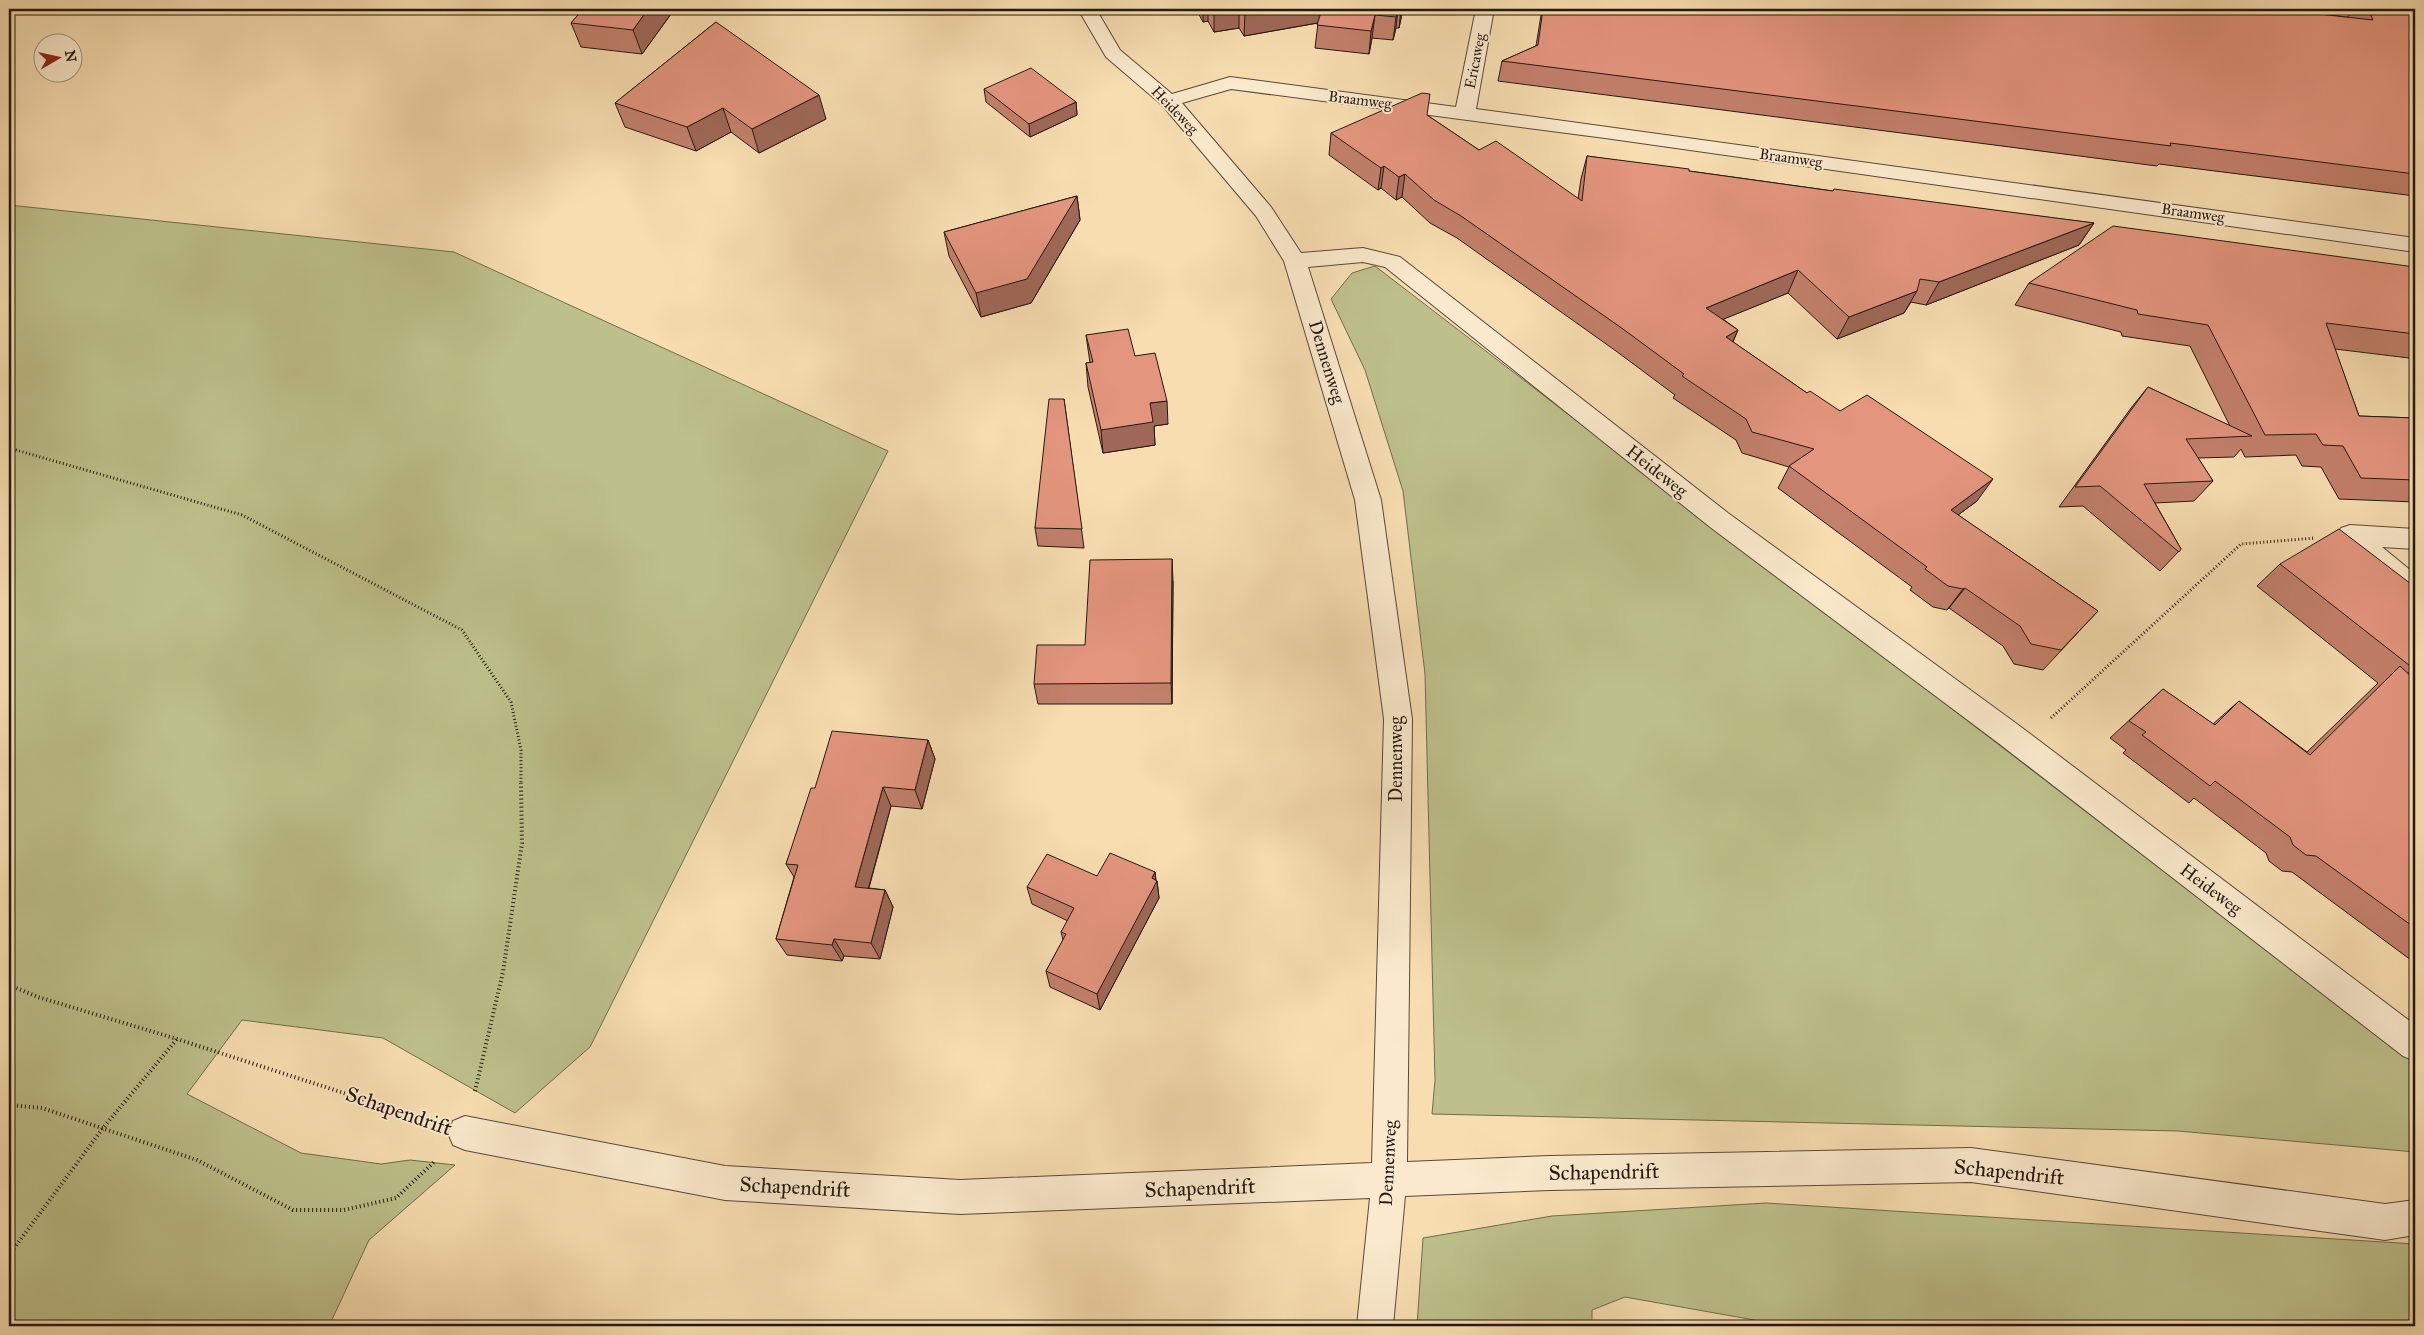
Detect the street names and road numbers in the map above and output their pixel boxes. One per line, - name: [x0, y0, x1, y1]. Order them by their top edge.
- street label: Ericaweg: [1461, 31, 1489, 90]
- street label: Heideweg: [1148, 82, 1203, 138]
- street label: Braamweg: [1327, 87, 1394, 113]
- street label: Braamweg: [1758, 145, 1825, 171]
- street label: Braamweg: [2160, 200, 2227, 226]
- street label: Dennenweg: [1303, 318, 1350, 407]
- street label: Heideweg: [1621, 440, 1693, 503]
- street label: Dennenweg: [1385, 716, 1408, 802]
- street label: Heideweg: [2175, 859, 2247, 921]
- street label: Schapendrift: [342, 1081, 456, 1142]
- street label: Dennenweg: [1375, 1119, 1402, 1206]
- street label: Schapendrift: [1953, 1153, 2066, 1191]
- street label: Schapendrift: [1548, 1158, 1660, 1186]
- street label: Schapendrift: [739, 1171, 852, 1203]
- street label: Schapendrift: [1144, 1173, 1256, 1203]

